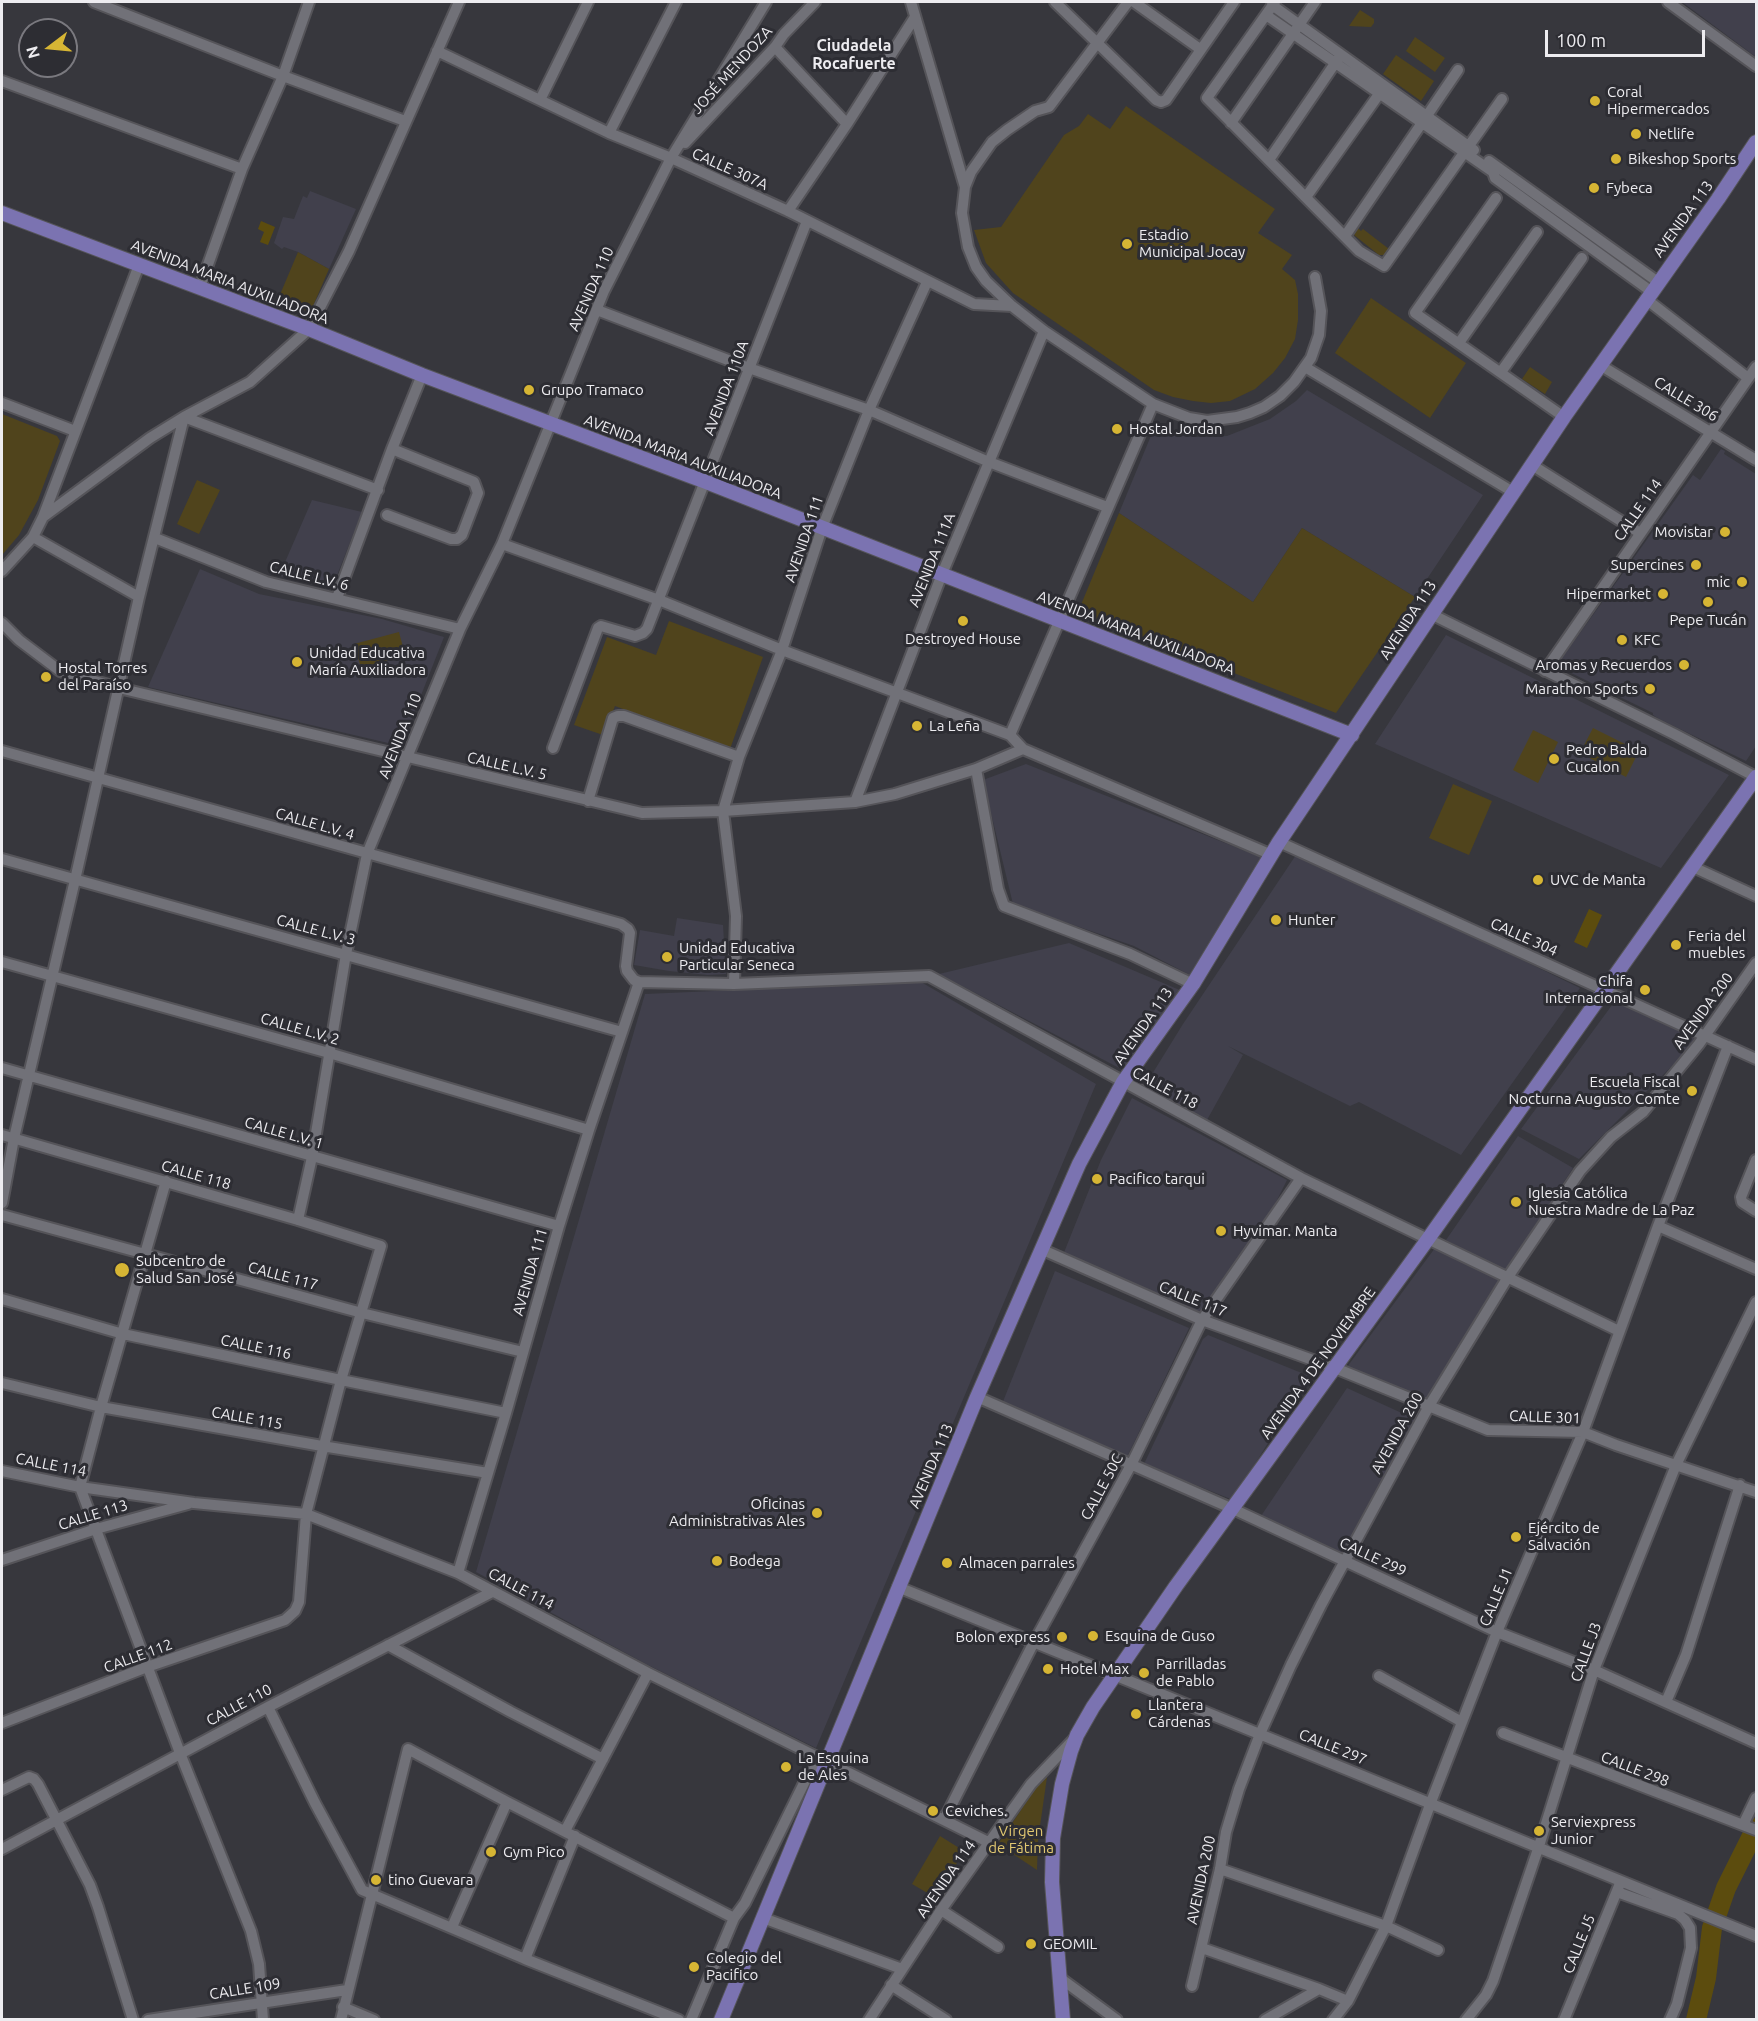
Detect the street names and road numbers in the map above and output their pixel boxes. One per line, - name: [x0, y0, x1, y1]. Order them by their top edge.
- street label: JOSÉ MENDOZA: [688, 23, 776, 117]
- street label: CALLE 307A: [689, 144, 771, 194]
- street label: AVENIDA 113: [1649, 177, 1717, 261]
- street label: AVENIDA MARIA AUXILIADORA: [129, 236, 331, 328]
- street label: AVENIDA 110: [564, 244, 618, 334]
- street label: AVENIDA 110A: [700, 338, 752, 438]
- street label: CALLE 306: [1651, 373, 1721, 425]
- street label: AVENIDA MARIA AUXILIADORA: [582, 411, 784, 503]
- street label: CALLE 114: [1610, 475, 1666, 545]
- street label: AVENIDA 111: [781, 493, 827, 585]
- street label: AVENIDA 111A: [905, 510, 959, 610]
- street label: CALLE L.V. 6: [267, 557, 351, 595]
- street label: AVENIDA 113: [1376, 577, 1440, 663]
- street label: AVENIDA MARIA AUXILIADORA: [1035, 587, 1237, 679]
- street label: AVENIDA 110: [375, 691, 425, 781]
- street label: CALLE L.V. 5: [465, 748, 549, 784]
- street label: CALLE L.V. 4: [273, 804, 357, 844]
- street label: CALLE L.V. 3: [274, 911, 358, 949]
- street label: CALLE 304: [1488, 914, 1560, 960]
- street label: AVENIDA 200: [1669, 969, 1737, 1053]
- street label: AVENIDA 113: [1110, 984, 1176, 1068]
- street label: CALLE L.V. 2: [258, 1009, 342, 1049]
- street label: CALLE 118: [1129, 1063, 1201, 1113]
- street label: CALLE L.V. 1: [242, 1113, 326, 1153]
- street label: CALLE 118: [159, 1156, 233, 1194]
- street label: AVENIDA 111: [509, 1226, 551, 1318]
- street label: CALLE 117: [246, 1258, 320, 1294]
- street label: CALLE 117: [1156, 1277, 1230, 1321]
- street label: AVENIDA 4 DE NOVIEMBRE: [1257, 1283, 1379, 1443]
- street label: CALLE 116: [219, 1331, 293, 1363]
- street label: AVENIDA 200: [1367, 1389, 1427, 1477]
- street label: CALLE 115: [210, 1403, 284, 1433]
- street label: CALLE 301: [1509, 1407, 1581, 1427]
- street label: AVENIDA 113: [905, 1421, 957, 1511]
- street label: CALLE 114: [14, 1449, 88, 1481]
- street label: CALLE 50C: [1077, 1451, 1127, 1523]
- street label: CALLE 113: [56, 1496, 130, 1534]
- street label: CALLE 299: [1337, 1534, 1409, 1580]
- street label: CALLE 114: [485, 1564, 557, 1614]
- street label: CALLE J1: [1476, 1565, 1516, 1629]
- street label: CALLE J3: [1567, 1620, 1605, 1684]
- street label: CALLE 112: [101, 1635, 175, 1677]
- street label: CALLE 110: [203, 1680, 275, 1730]
- street label: CALLE 297: [1296, 1725, 1370, 1769]
- street label: CALLE 298: [1598, 1748, 1672, 1790]
- street label: AVENIDA 200: [1183, 1834, 1219, 1926]
- street label: AVENIDA 114: [913, 1837, 979, 1921]
- street label: CALLE J5: [1559, 1912, 1599, 1976]
- street label: CALLE 109: [208, 1974, 282, 2004]

